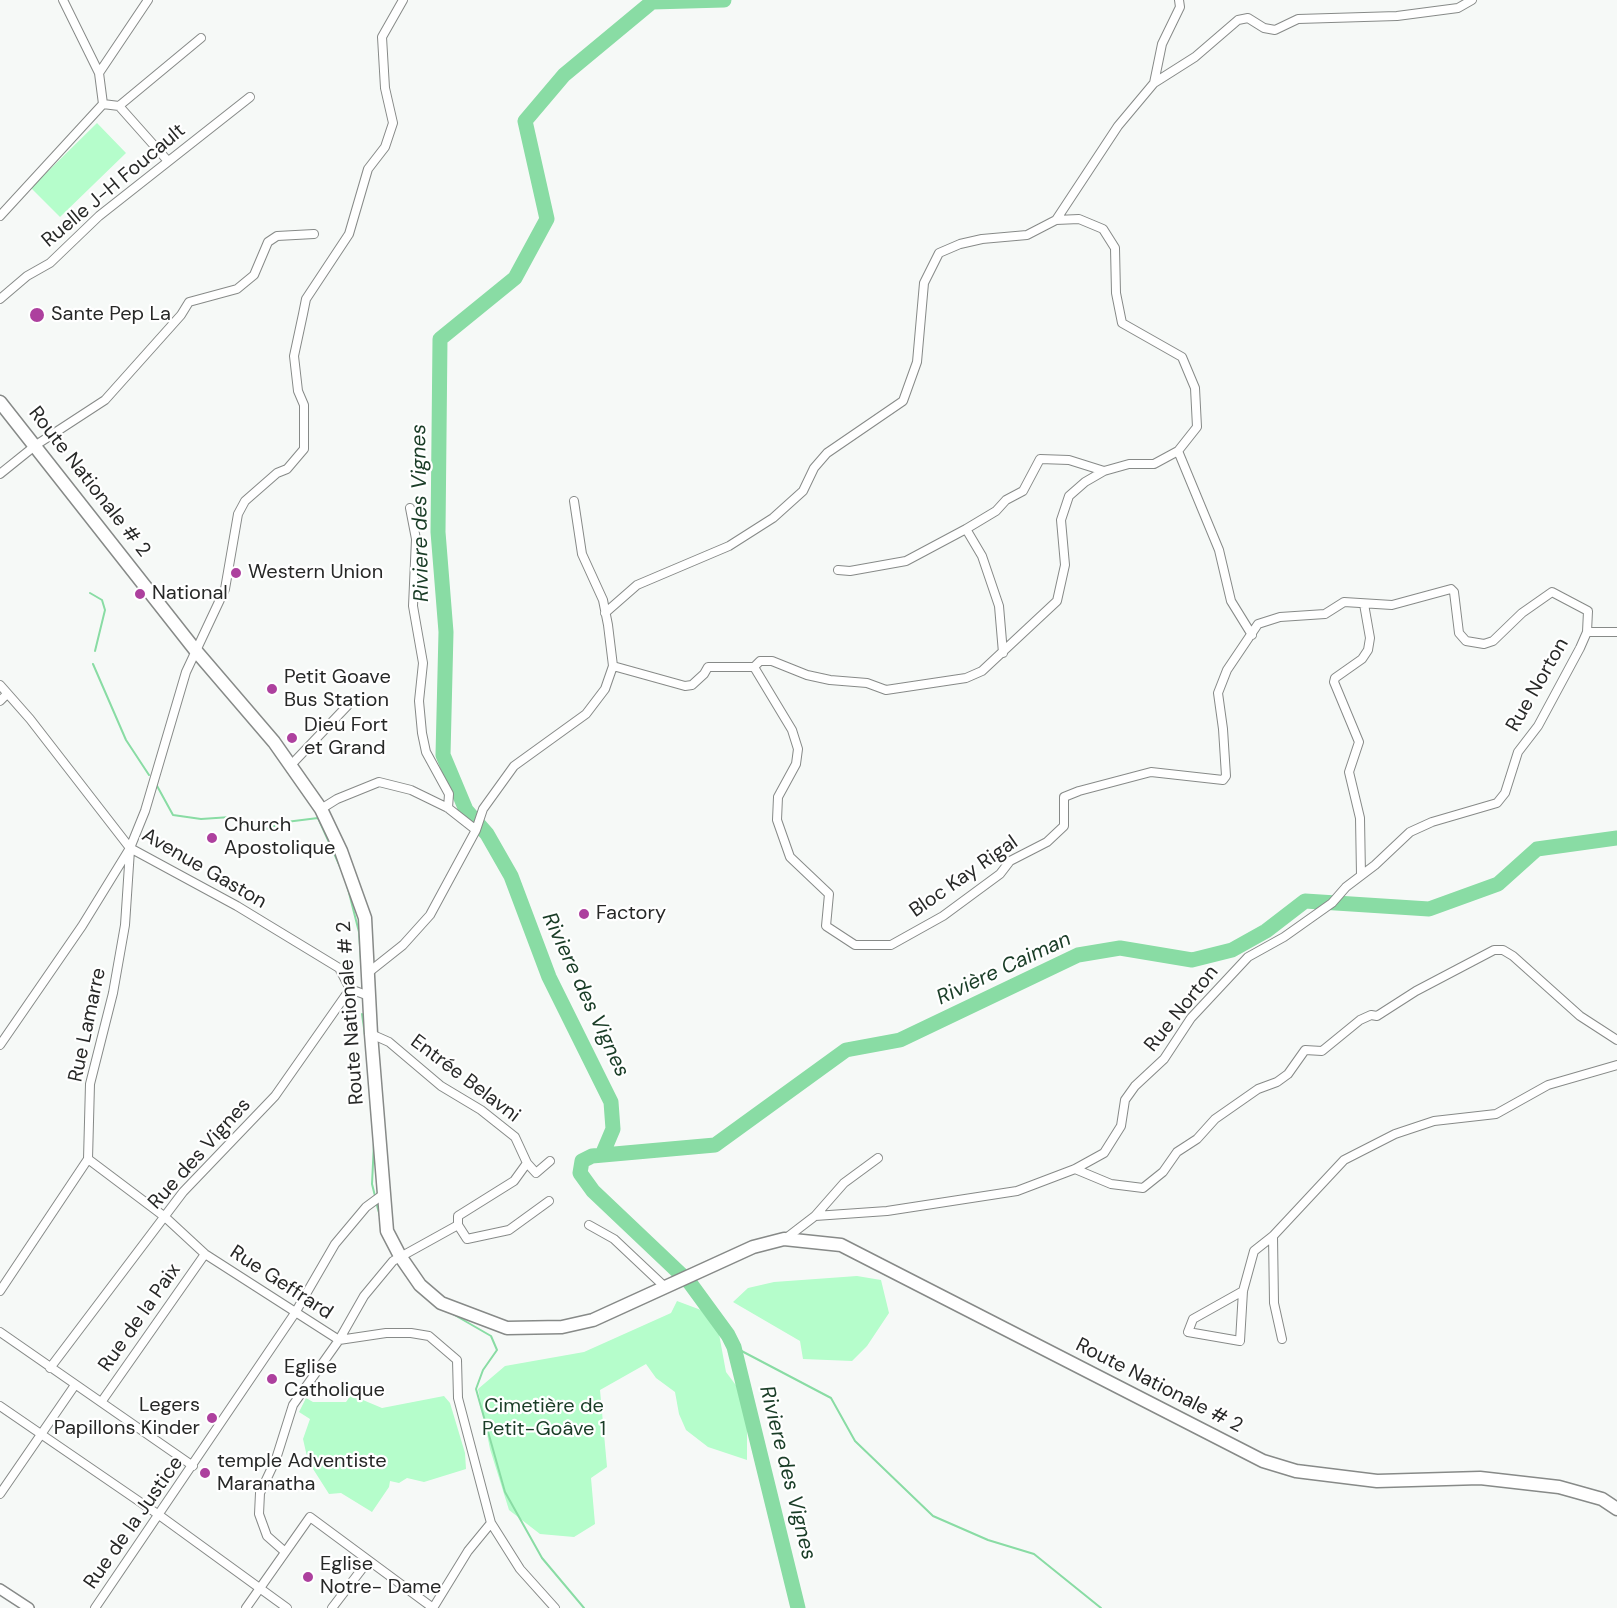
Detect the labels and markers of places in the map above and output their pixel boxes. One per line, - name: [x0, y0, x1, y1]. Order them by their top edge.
- place label: Sante Pep La: [51, 303, 171, 327]
- marker: Sante Pep La: [28, 306, 46, 324]
- place label: Western Union: [248, 561, 383, 585]
- marker: Western Union: [229, 566, 243, 580]
- place label: National: [152, 582, 228, 606]
- marker: National: [133, 587, 147, 601]
- place label: Petit Goave Bus Station: [284, 666, 391, 713]
- marker: Petit Goave Bus Station: [265, 682, 279, 696]
- place label: Dieu Fort et Grand: [304, 714, 388, 761]
- marker: Dieu Fort et Grand: [285, 731, 299, 745]
- place label: Church Apostolique: [224, 814, 335, 861]
- marker: Church Apostolique: [205, 831, 219, 845]
- place label: Factory: [596, 902, 666, 926]
- marker: Factory: [577, 907, 591, 921]
- place label: Eglise Catholique: [284, 1356, 385, 1403]
- marker: Eglise Catholique: [265, 1372, 279, 1386]
- place label: Legers Papillons Kinder: [54, 1394, 200, 1441]
- marker: Legers Papillons Kinder: [205, 1411, 219, 1425]
- place label: temple Adventiste Maranatha: [217, 1450, 387, 1497]
- marker: temple Adventiste Maranatha: [198, 1466, 212, 1480]
- place label: Eglise Notre- Dame: [320, 1553, 441, 1600]
- marker: Eglise Notre- Dame: [301, 1570, 315, 1584]

